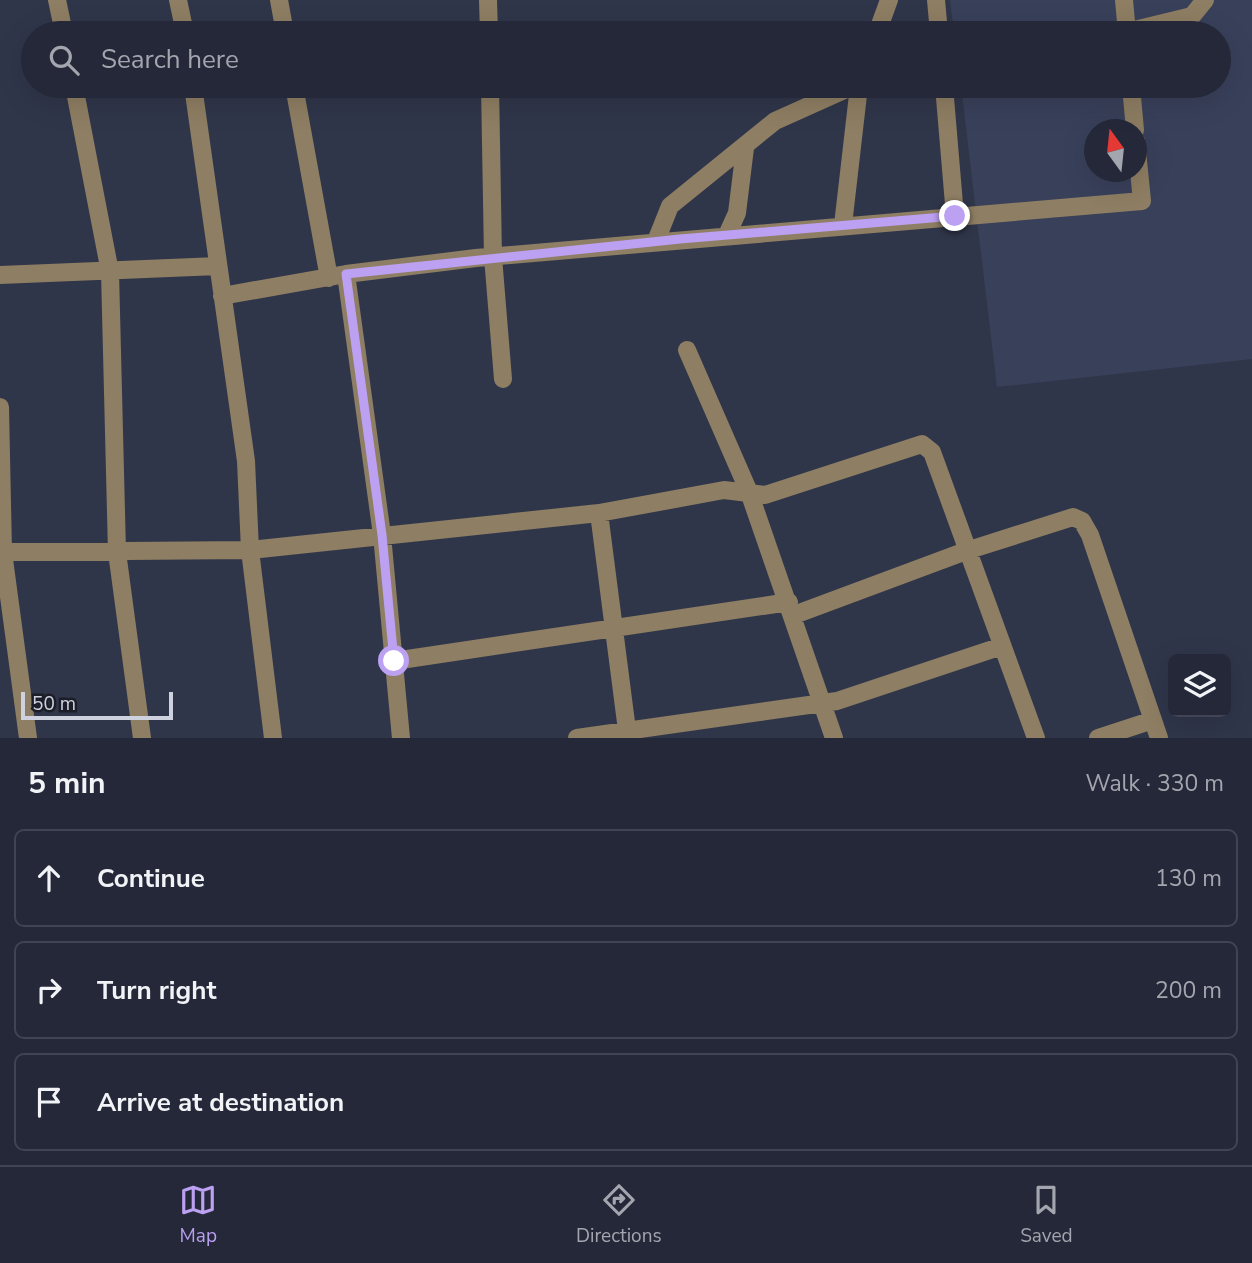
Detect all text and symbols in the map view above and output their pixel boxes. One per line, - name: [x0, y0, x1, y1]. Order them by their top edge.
- search box: [21, 21, 1231, 98]
- icon: search: [45, 41, 83, 79]
- text: Search here: [101, 42, 239, 77]
- north arrow: [1084, 119, 1147, 182]
- route end: [939, 200, 970, 231]
- route start: [378, 645, 409, 676]
- map controls: [1168, 654, 1231, 717]
- button: layers: [1168, 654, 1231, 717]
- scale bar: [21, 689, 173, 721]
- text: 50 m: [32, 691, 76, 717]
- text: 5 min: [28, 763, 106, 804]
- text: Walk · 330 m: [1085, 768, 1224, 799]
- icon: ahead: [30, 859, 68, 897]
- text: Continue: [97, 861, 205, 896]
- text: 130 m: [1155, 863, 1222, 894]
- icon: right: [30, 971, 68, 1009]
- text: Turn right: [97, 973, 216, 1008]
- text: 200 m: [1155, 975, 1222, 1006]
- icon: arrive: [30, 1083, 68, 1121]
- text: Arrive at destination: [97, 1085, 344, 1120]
- tab: Map: [179, 1181, 217, 1249]
- tab: Directions: [576, 1181, 662, 1249]
- tab: Saved: [1020, 1181, 1073, 1249]

